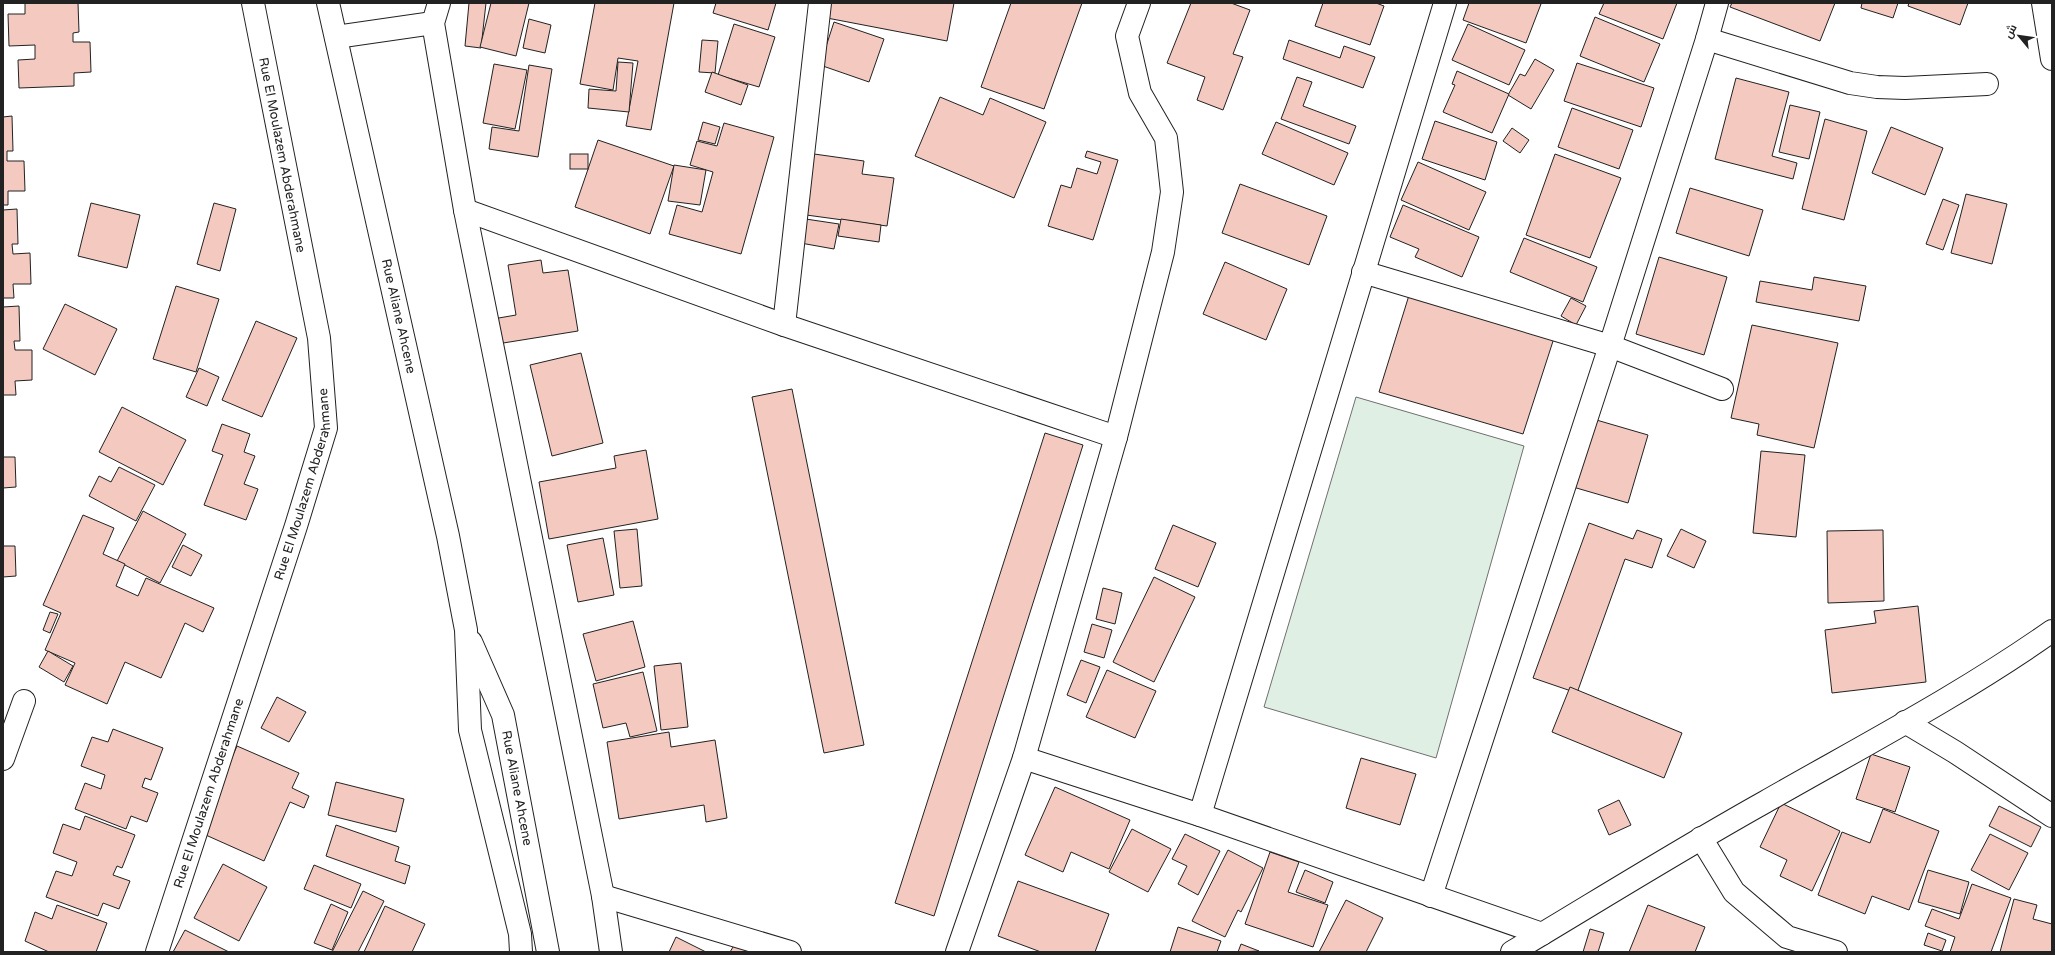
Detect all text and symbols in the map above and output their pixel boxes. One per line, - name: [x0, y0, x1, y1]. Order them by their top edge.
- north arrow: [1999, 16, 2039, 56]
- text: ش: [2002, 22, 2020, 41]
- street label: Rue El Moulazem Abderahmane: [255, 56, 309, 254]
- street label: Rue Aliane Ahcene: [378, 257, 419, 375]
- street label: Rue El Moulazem Abderahmane: [271, 388, 334, 582]
- street label: Rue El Moulazem Abderahmane: [170, 696, 247, 890]
- street label: Rue Aliane Ahcene: [498, 729, 536, 847]

